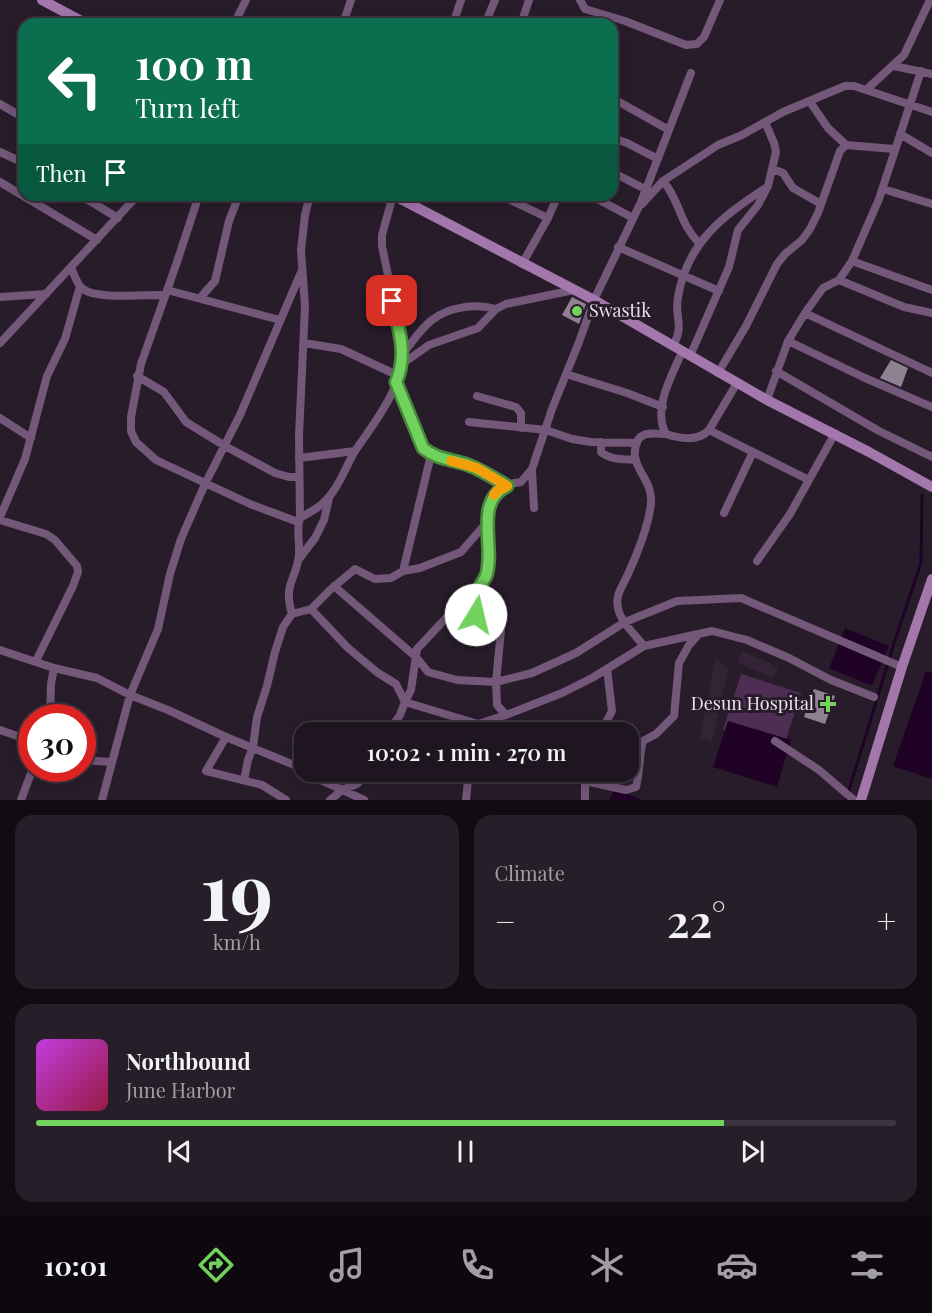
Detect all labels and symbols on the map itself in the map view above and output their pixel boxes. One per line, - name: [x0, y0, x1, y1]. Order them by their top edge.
- pin: [366, 275, 417, 326]
- place label: Swastik: [589, 298, 651, 322]
- marker: Swastik: [570, 304, 584, 318]
- position arrow: [444, 583, 508, 647]
- place label: Desun Hospital: [691, 691, 814, 715]
- marker: Desun Hospital: [819, 695, 837, 713]
- speed limit sign: 30: [18, 704, 96, 782]

